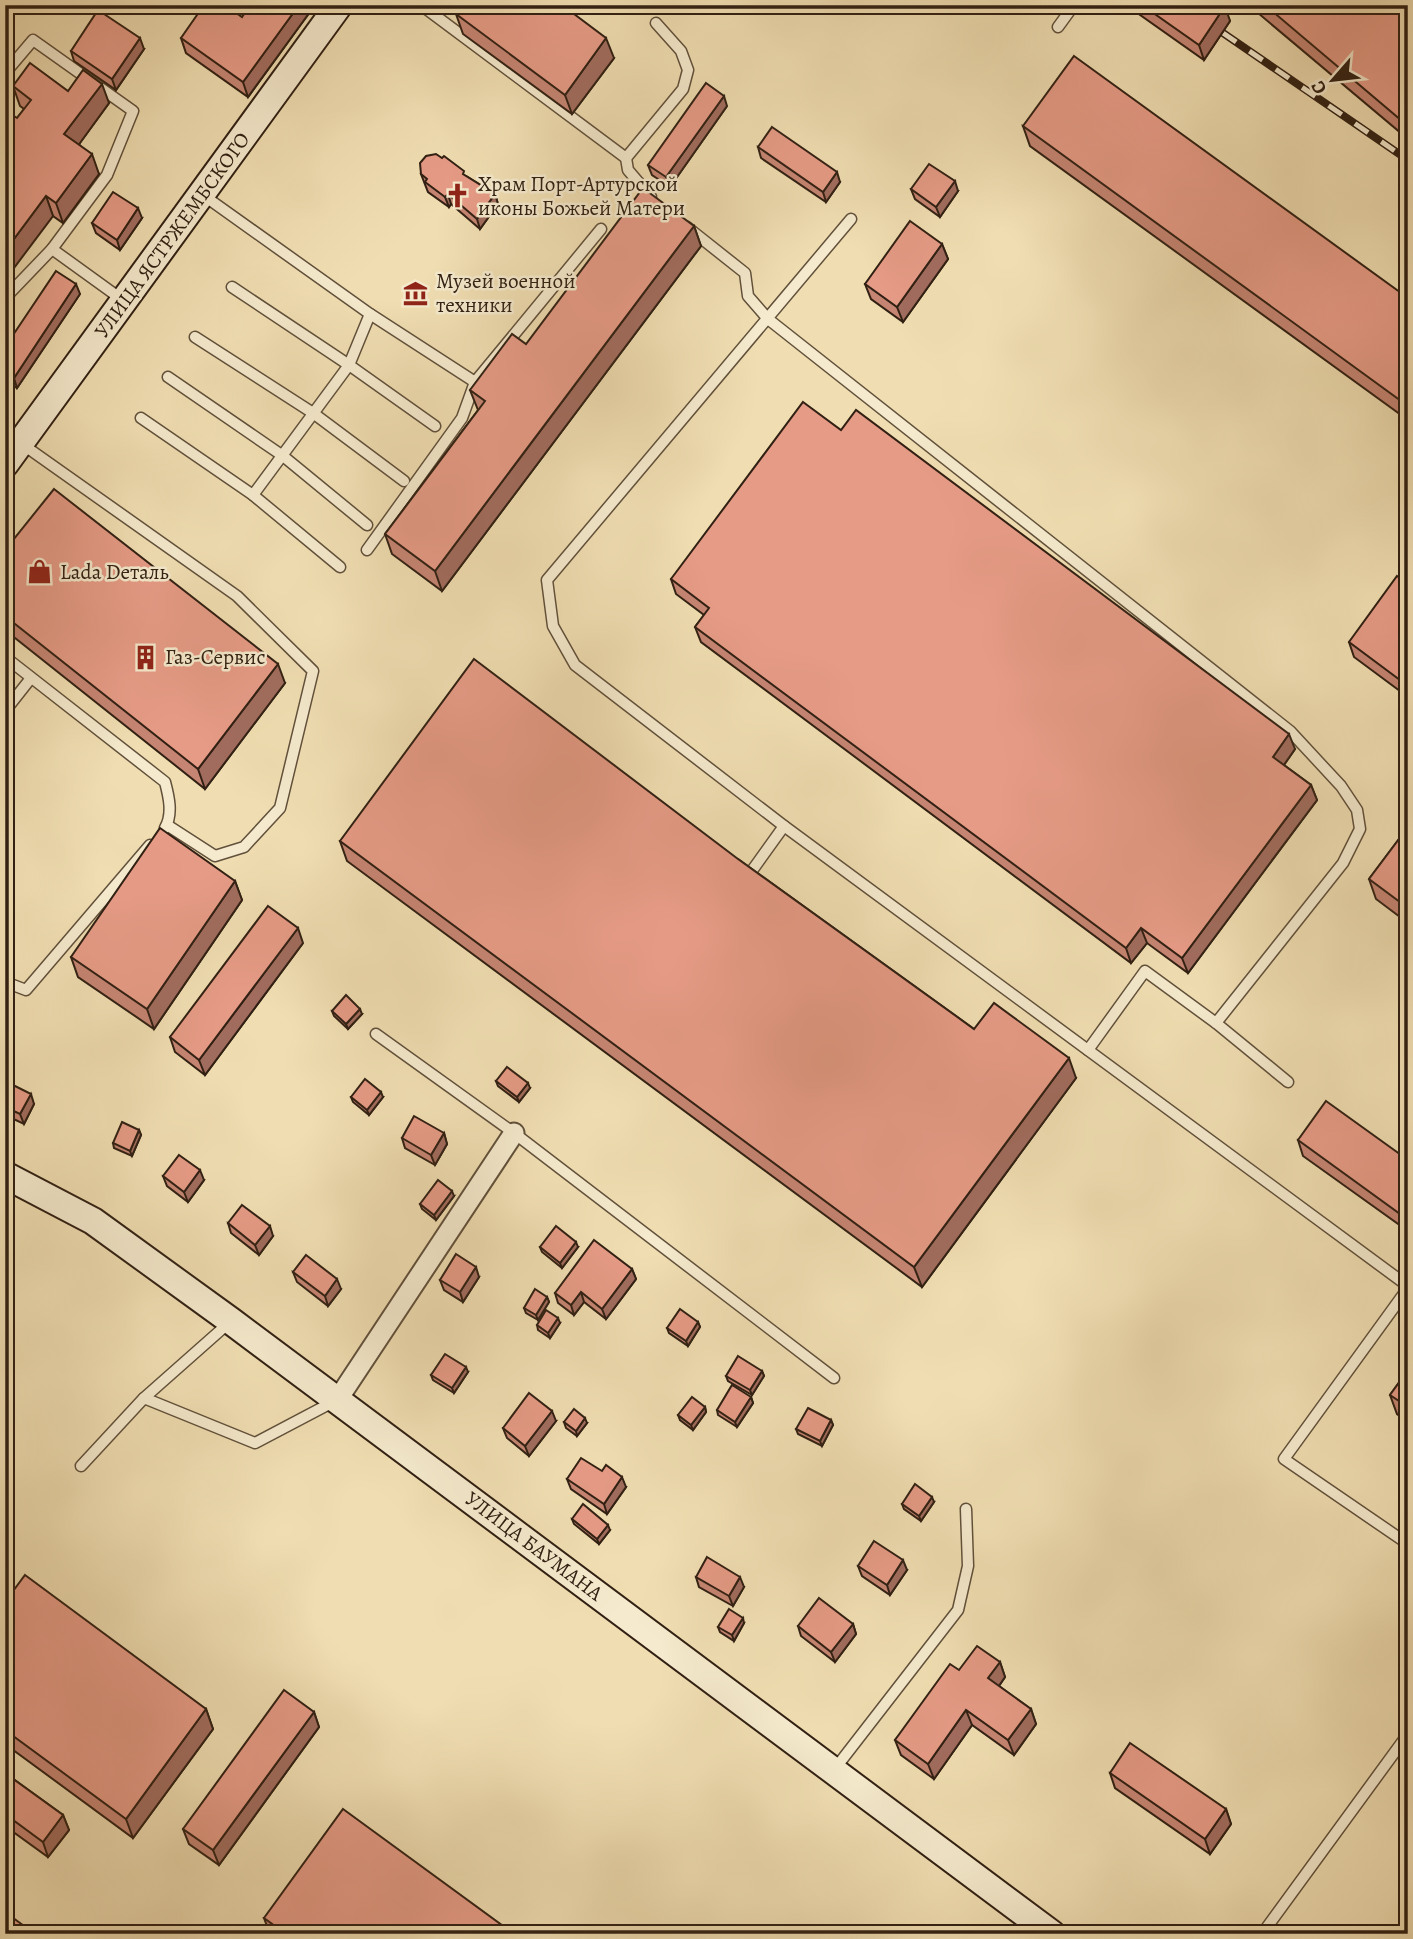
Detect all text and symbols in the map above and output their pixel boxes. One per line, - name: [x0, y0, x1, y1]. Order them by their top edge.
- north arrow: [1298, 46, 1368, 116]
- text: С: [1305, 76, 1333, 99]
- street label: УЛИЦА ЯСТРЖЕМБСКОГО: [88, 126, 256, 344]
- place label: Храм Порт-Артурской иконы Божьей Матери: [478, 170, 685, 222]
- church icon: Храм Порт-Артурской иконы Божьей Матери: [444, 182, 472, 210]
- place label: Музей военной техники: [436, 267, 575, 319]
- museum icon: Музей военной техники: [402, 279, 430, 307]
- shop icon: Lada Dеталь: [26, 558, 54, 586]
- place label: Lada Dеталь: [60, 558, 169, 586]
- building icon: Газ-Сервис: [131, 643, 159, 671]
- place label: Газ-Сервис: [165, 643, 266, 671]
- street label: УЛИЦА БАУМАНА: [459, 1485, 609, 1608]

